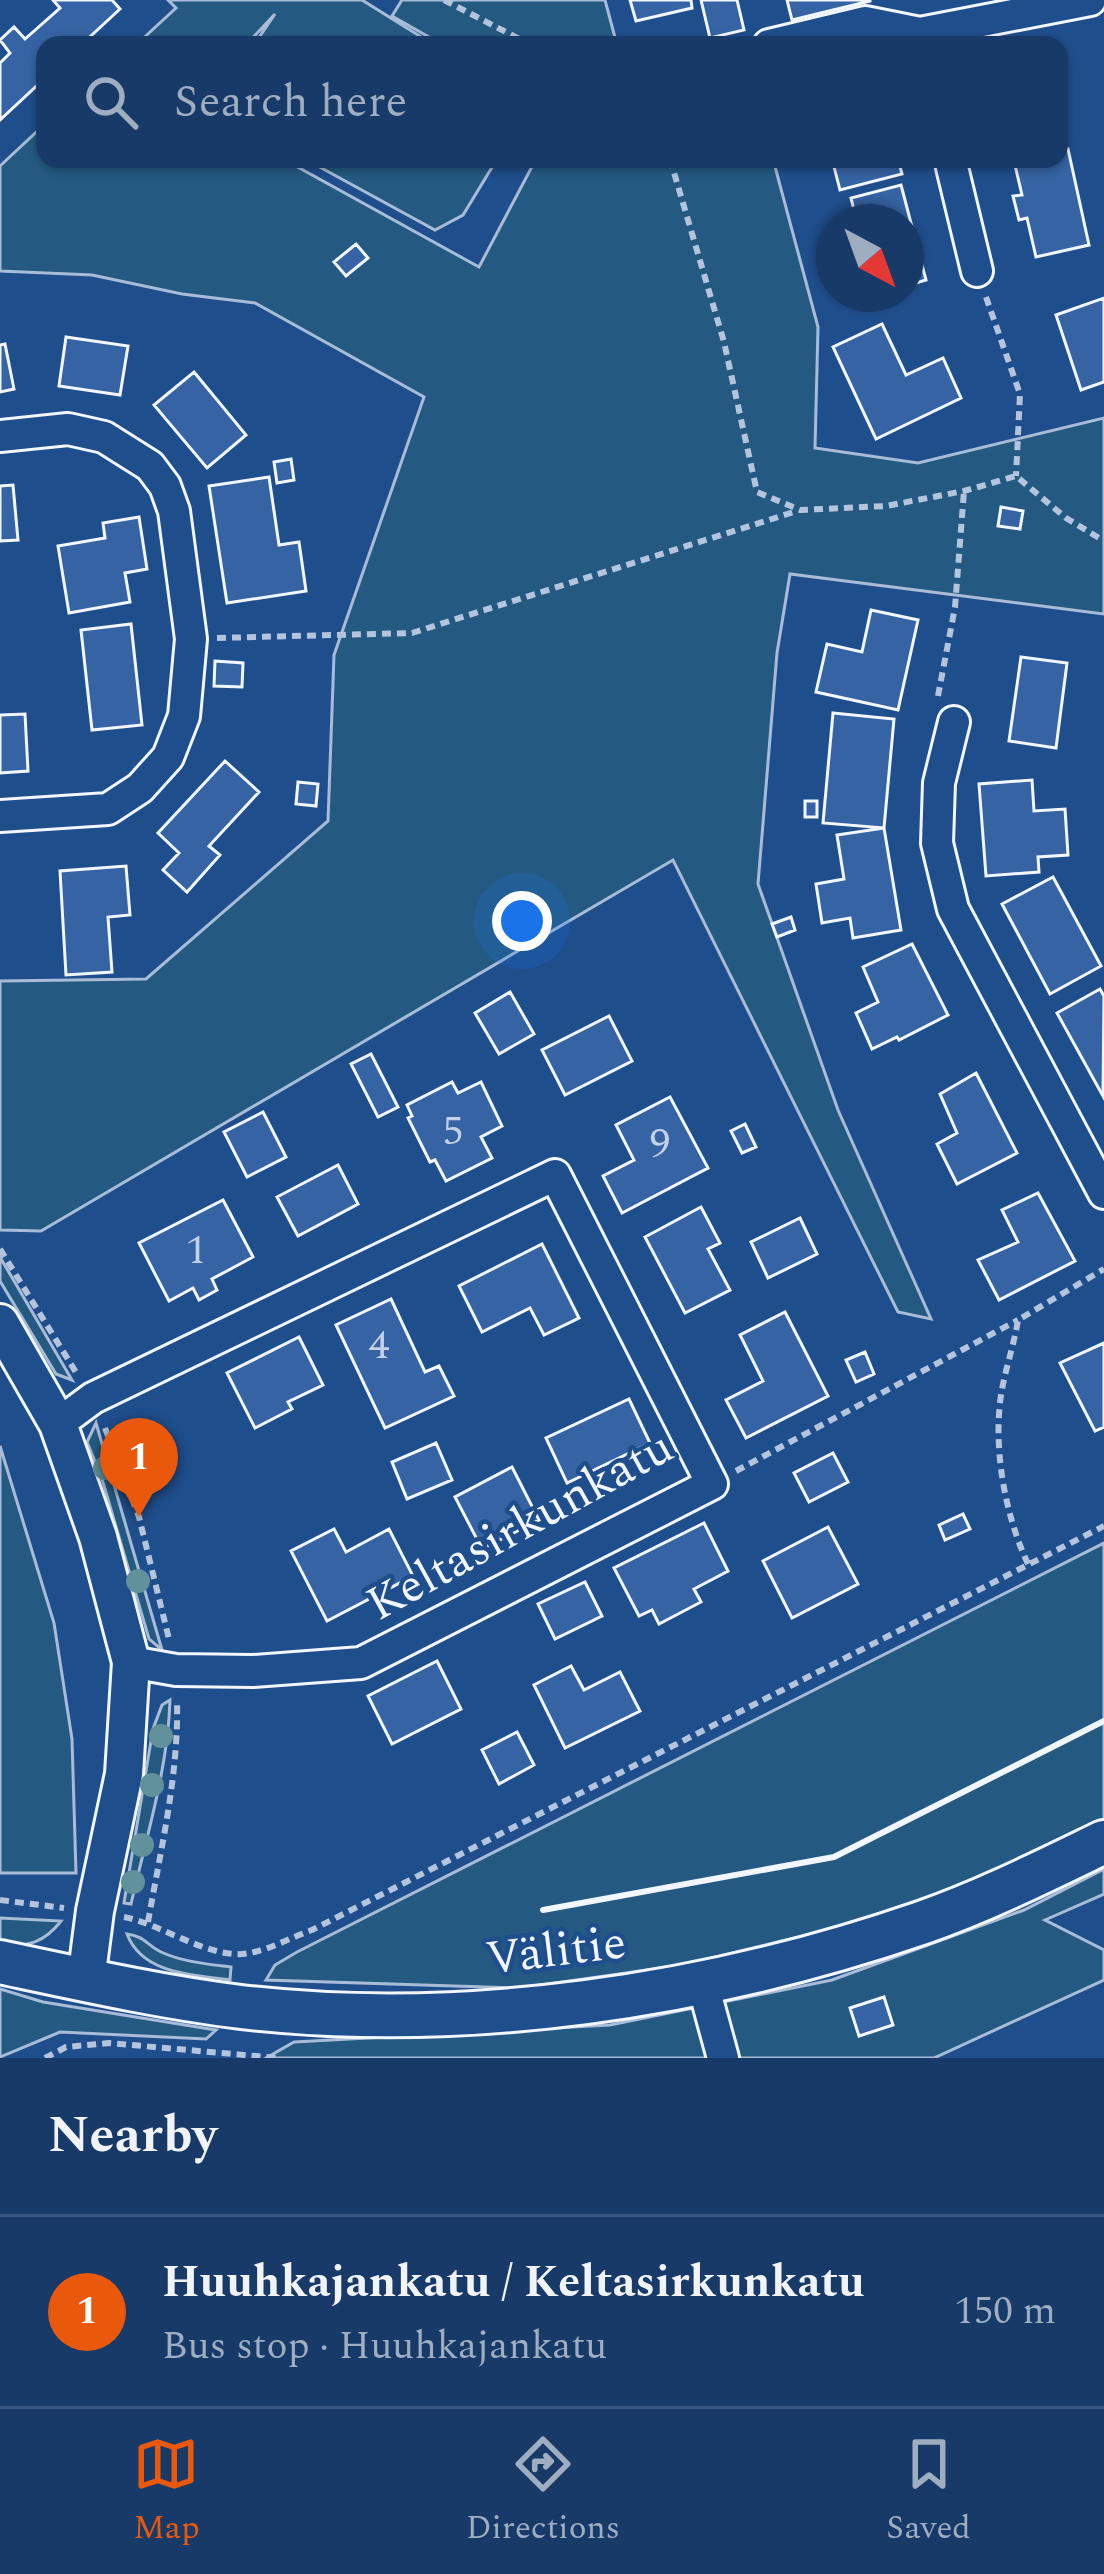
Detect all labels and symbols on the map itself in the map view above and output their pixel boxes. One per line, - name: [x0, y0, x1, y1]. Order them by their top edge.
- north arrow: [816, 204, 924, 312]
- your location: [492, 891, 552, 951]
- house number: 5: [442, 1100, 464, 1163]
- house number: 9: [649, 1112, 671, 1175]
- house number: 1: [185, 1219, 207, 1282]
- house number: 4: [368, 1314, 390, 1377]
- street label: Keltasirkunkatu: [353, 1411, 687, 1641]
- pin: 1: [100, 1418, 178, 1517]
- street label: Välitie: [482, 1906, 630, 1996]

